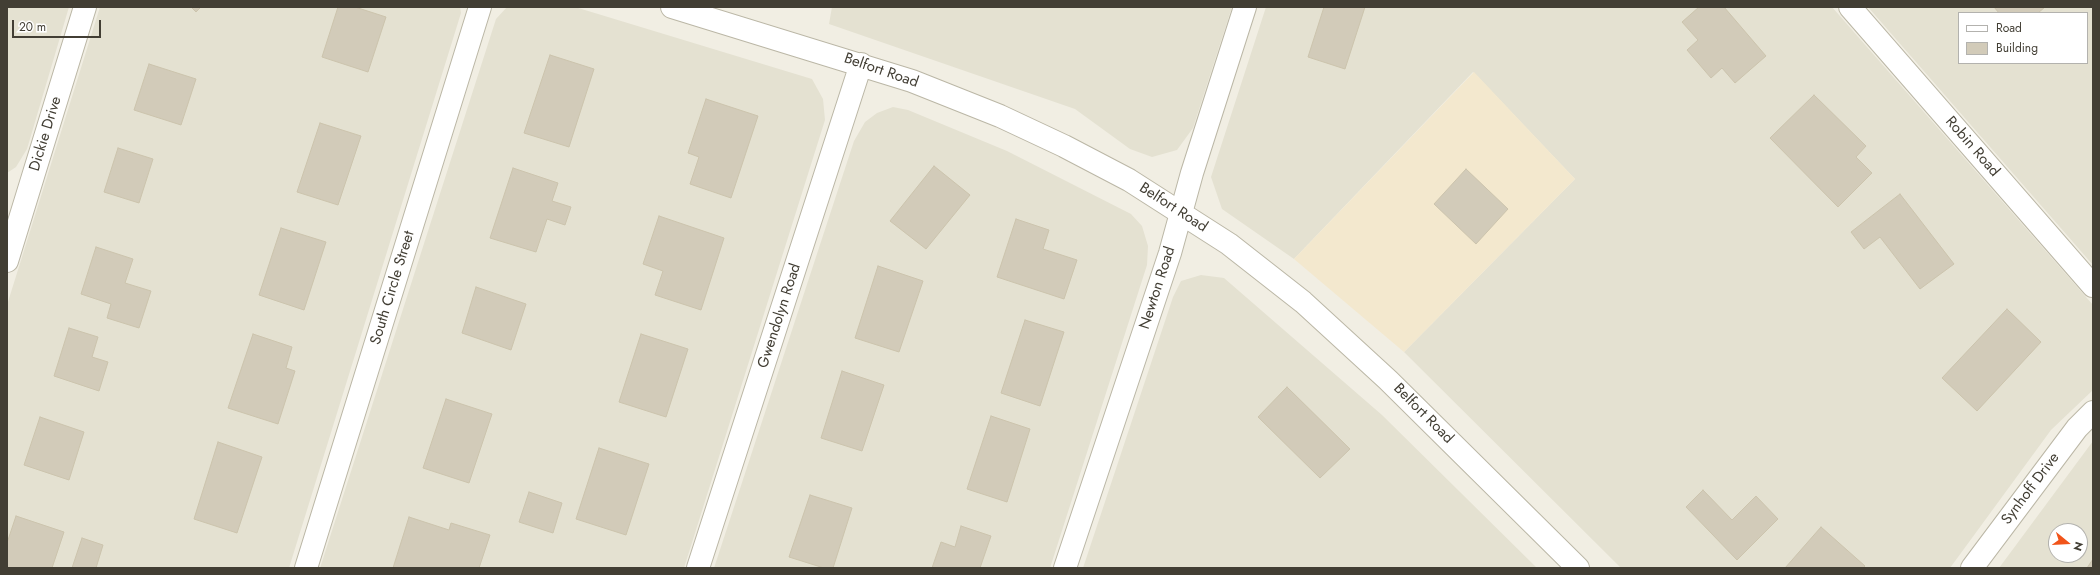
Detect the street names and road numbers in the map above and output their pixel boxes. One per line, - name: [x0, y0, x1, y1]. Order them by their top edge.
- street label: Belfort Road: [841, 50, 921, 92]
- street label: Dickie Drive: [26, 94, 66, 174]
- street label: Robin Road: [1941, 113, 2003, 181]
- street label: Belfort Road: [1136, 179, 1210, 237]
- street label: South Circle Street: [367, 229, 419, 347]
- street label: Newton Road: [1136, 244, 1180, 332]
- street label: Gwendolyn Road: [755, 261, 805, 371]
- street label: Belfort Road: [1389, 380, 1457, 448]
- street label: Synhoff Drive: [1998, 450, 2064, 528]

